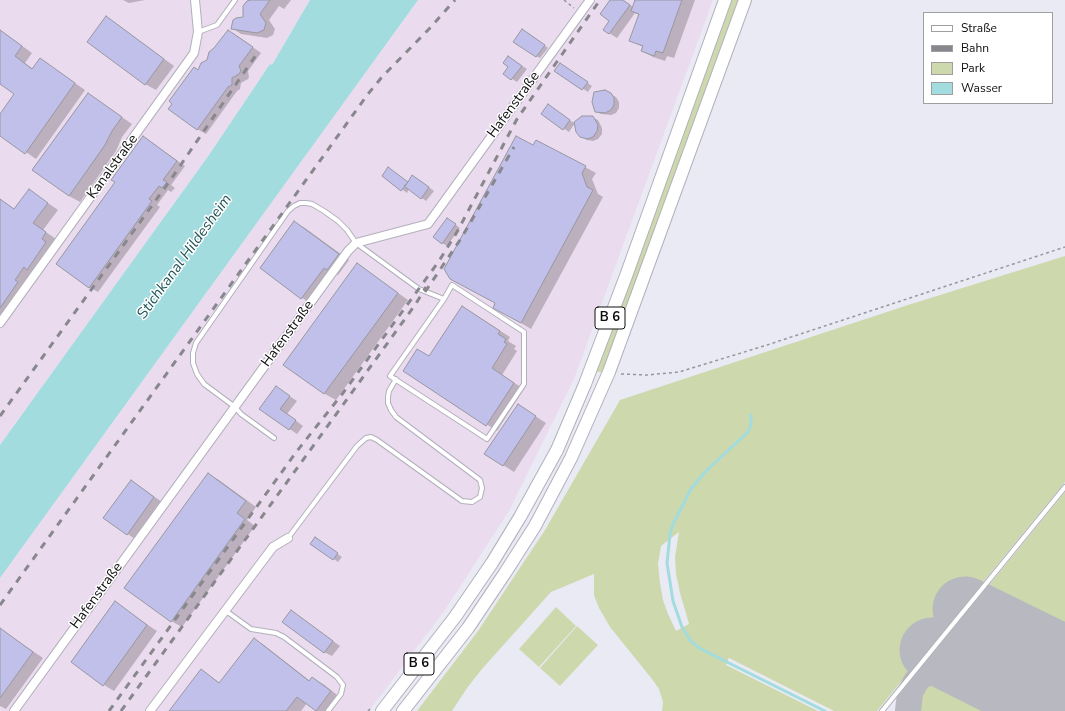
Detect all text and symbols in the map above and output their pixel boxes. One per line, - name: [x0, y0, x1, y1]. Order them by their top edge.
- legend: [923, 12, 1053, 104]
- text: Straße: [961, 20, 997, 36]
- text: Bahn: [961, 40, 989, 56]
- text: Park: [961, 60, 985, 76]
- street label: Hafenstraße: [484, 69, 544, 141]
- text: Wasser: [961, 80, 1002, 96]
- street label: Kanalstraße: [84, 131, 142, 203]
- water label: Stichkanal Hildesheim: [134, 191, 236, 323]
- street label: Hafenstraße: [258, 298, 318, 370]
- road number: B 6: [595, 307, 625, 329]
- street label: Hafenstraße: [67, 560, 127, 632]
- road number: B 6: [404, 653, 434, 675]

